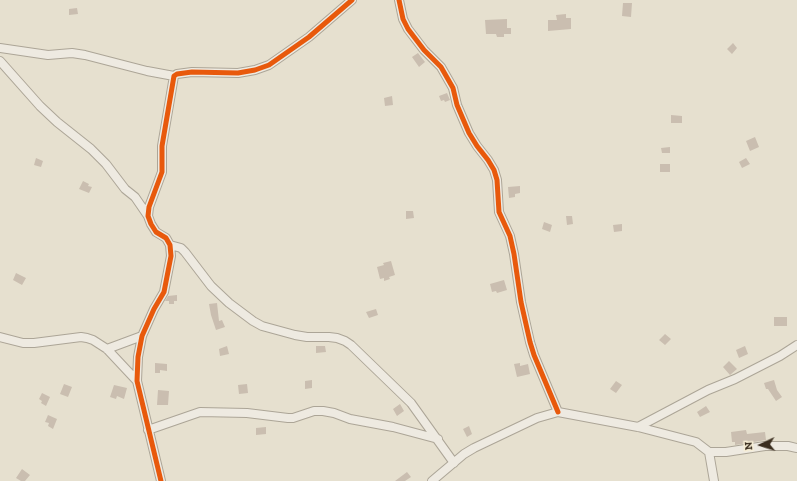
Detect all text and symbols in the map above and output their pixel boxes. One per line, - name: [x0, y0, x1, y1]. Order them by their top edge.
- north arrow: [741, 425, 781, 465]
- text: N: [742, 441, 755, 451]

